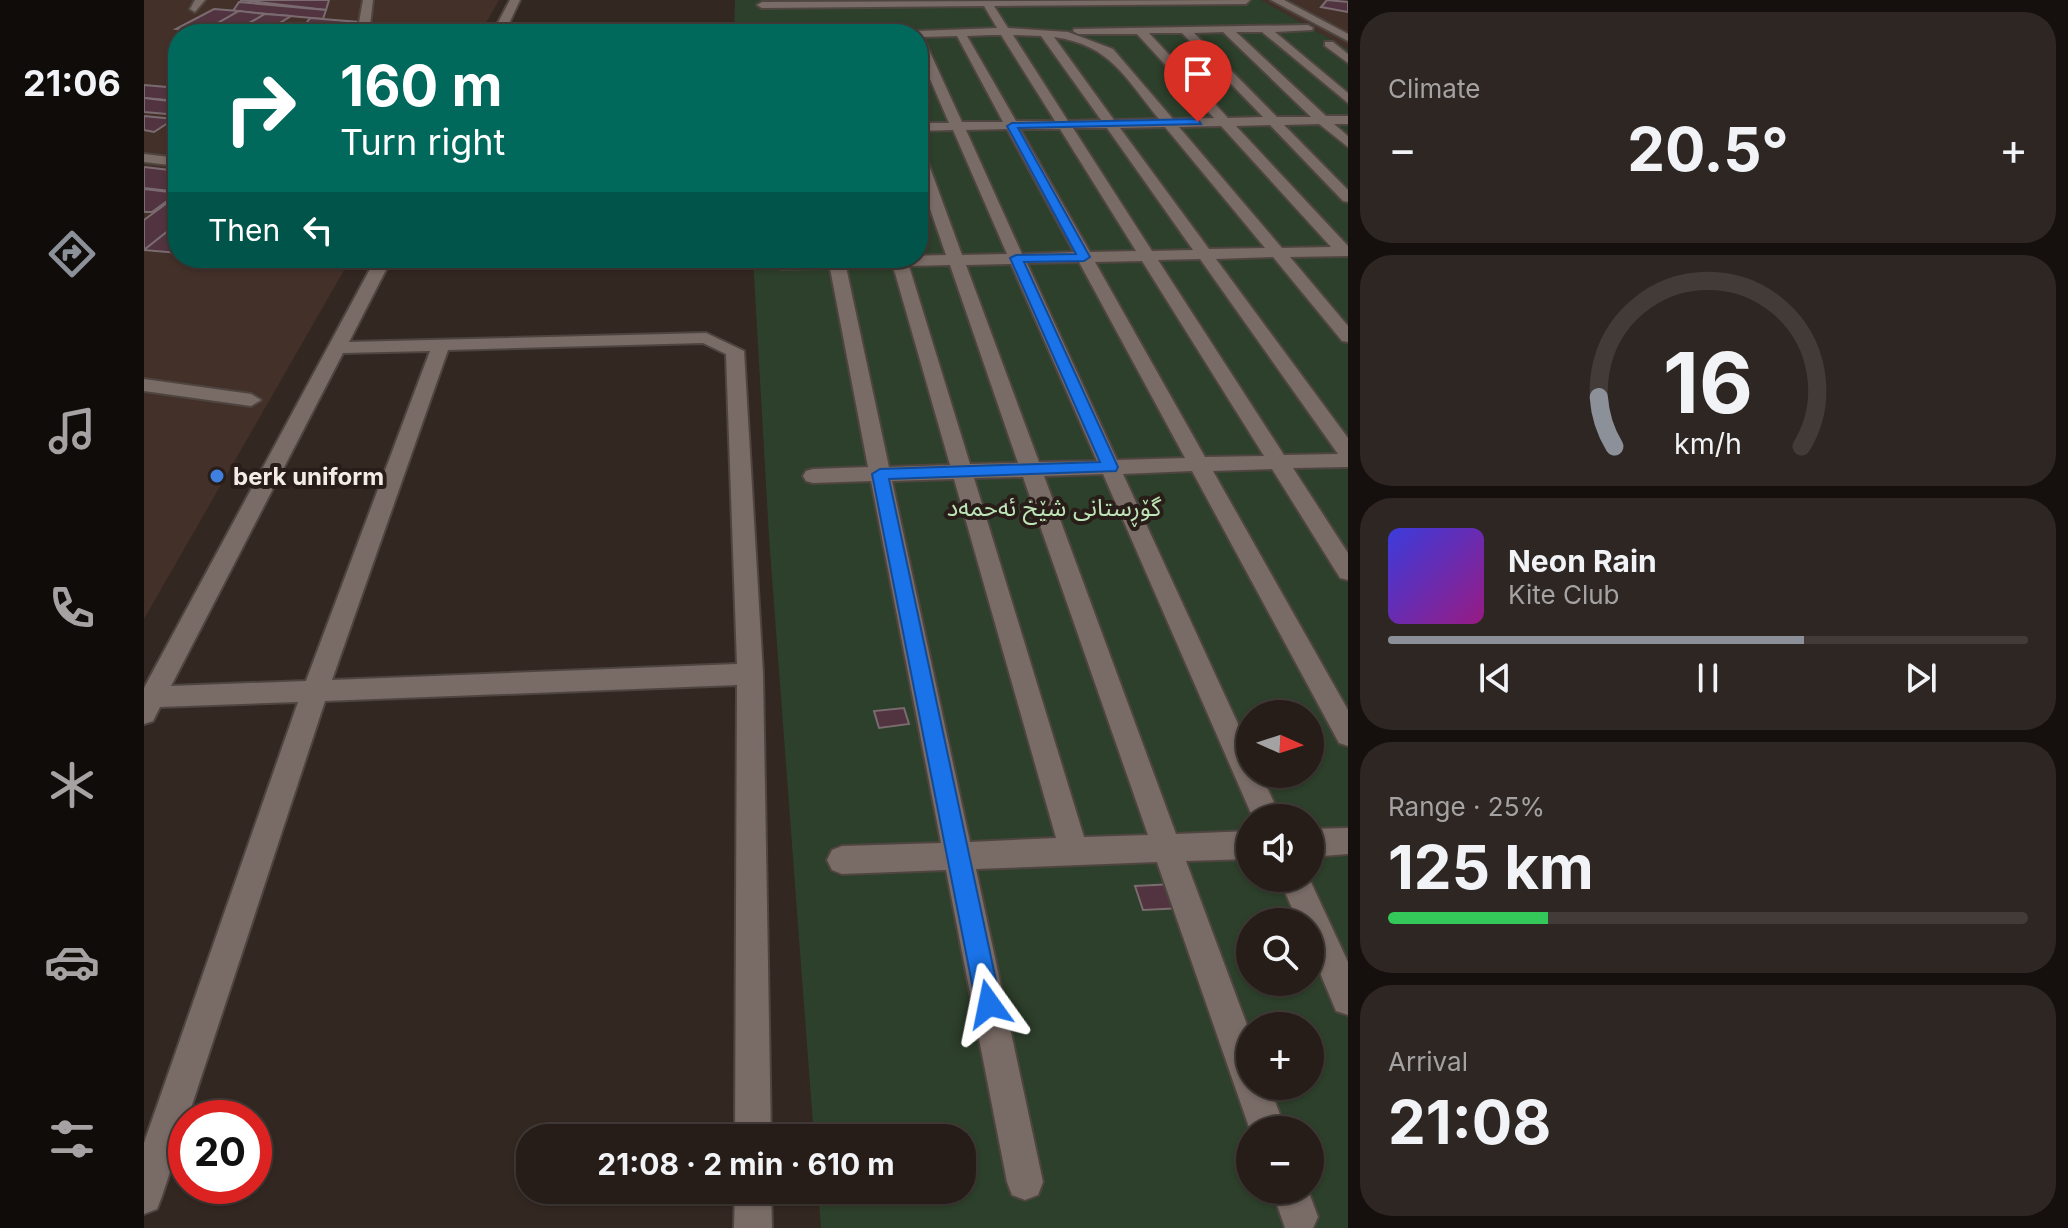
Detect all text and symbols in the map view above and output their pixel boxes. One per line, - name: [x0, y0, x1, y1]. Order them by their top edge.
- pin: [1164, 40, 1232, 122]
- text: 160 m: [340, 52, 503, 120]
- icon: arrive: [1176, 52, 1220, 96]
- icon: right: [208, 56, 312, 160]
- text: 21:06: [23, 61, 121, 105]
- text: Climate: [1388, 73, 1480, 104]
- text: 20.5°: [1627, 113, 1789, 185]
- text: Turn right: [340, 120, 505, 164]
- text: −: [1388, 122, 1417, 176]
- text: +: [1999, 122, 2028, 176]
- icon: left: [296, 208, 340, 252]
- text: Then: [208, 212, 280, 248]
- icon: directions: [44, 226, 100, 282]
- text: 16: [1663, 331, 1753, 432]
- icon: music: [44, 403, 100, 459]
- text: km/h: [1674, 426, 1742, 461]
- place label: berk uniform: [233, 462, 384, 491]
- marker: berk uniform: [208, 467, 226, 485]
- park label: گۆڕستانی شێخ ئەحمەد: [947, 493, 1162, 528]
- text: Neon Rain: [1508, 543, 1657, 579]
- text: Kite Club: [1508, 579, 1619, 610]
- icon: phone: [44, 580, 100, 636]
- icon: previous: [1473, 656, 1517, 700]
- icon: pause: [1686, 656, 1730, 700]
- icon: next: [1899, 656, 1943, 700]
- north arrow: [1236, 700, 1324, 788]
- map controls: [1236, 700, 1324, 1204]
- icon: climate: [44, 757, 100, 813]
- text: Range · 25%: [1388, 791, 1545, 822]
- button: sound: [1236, 804, 1324, 892]
- text: 125 km: [1388, 831, 1594, 903]
- button: search: [1236, 908, 1324, 996]
- icon: car: [44, 934, 100, 990]
- position arrow: [947, 962, 1031, 1046]
- button: +: [1236, 1012, 1324, 1100]
- text: Arrival: [1388, 1046, 1468, 1077]
- text: 21:08: [1388, 1086, 1551, 1158]
- speed limit sign: 20: [168, 1100, 272, 1204]
- icon: filters: [44, 1111, 100, 1167]
- button: −: [1236, 1116, 1324, 1204]
- text: 21:08 · 2 min · 610 m: [597, 1146, 895, 1182]

